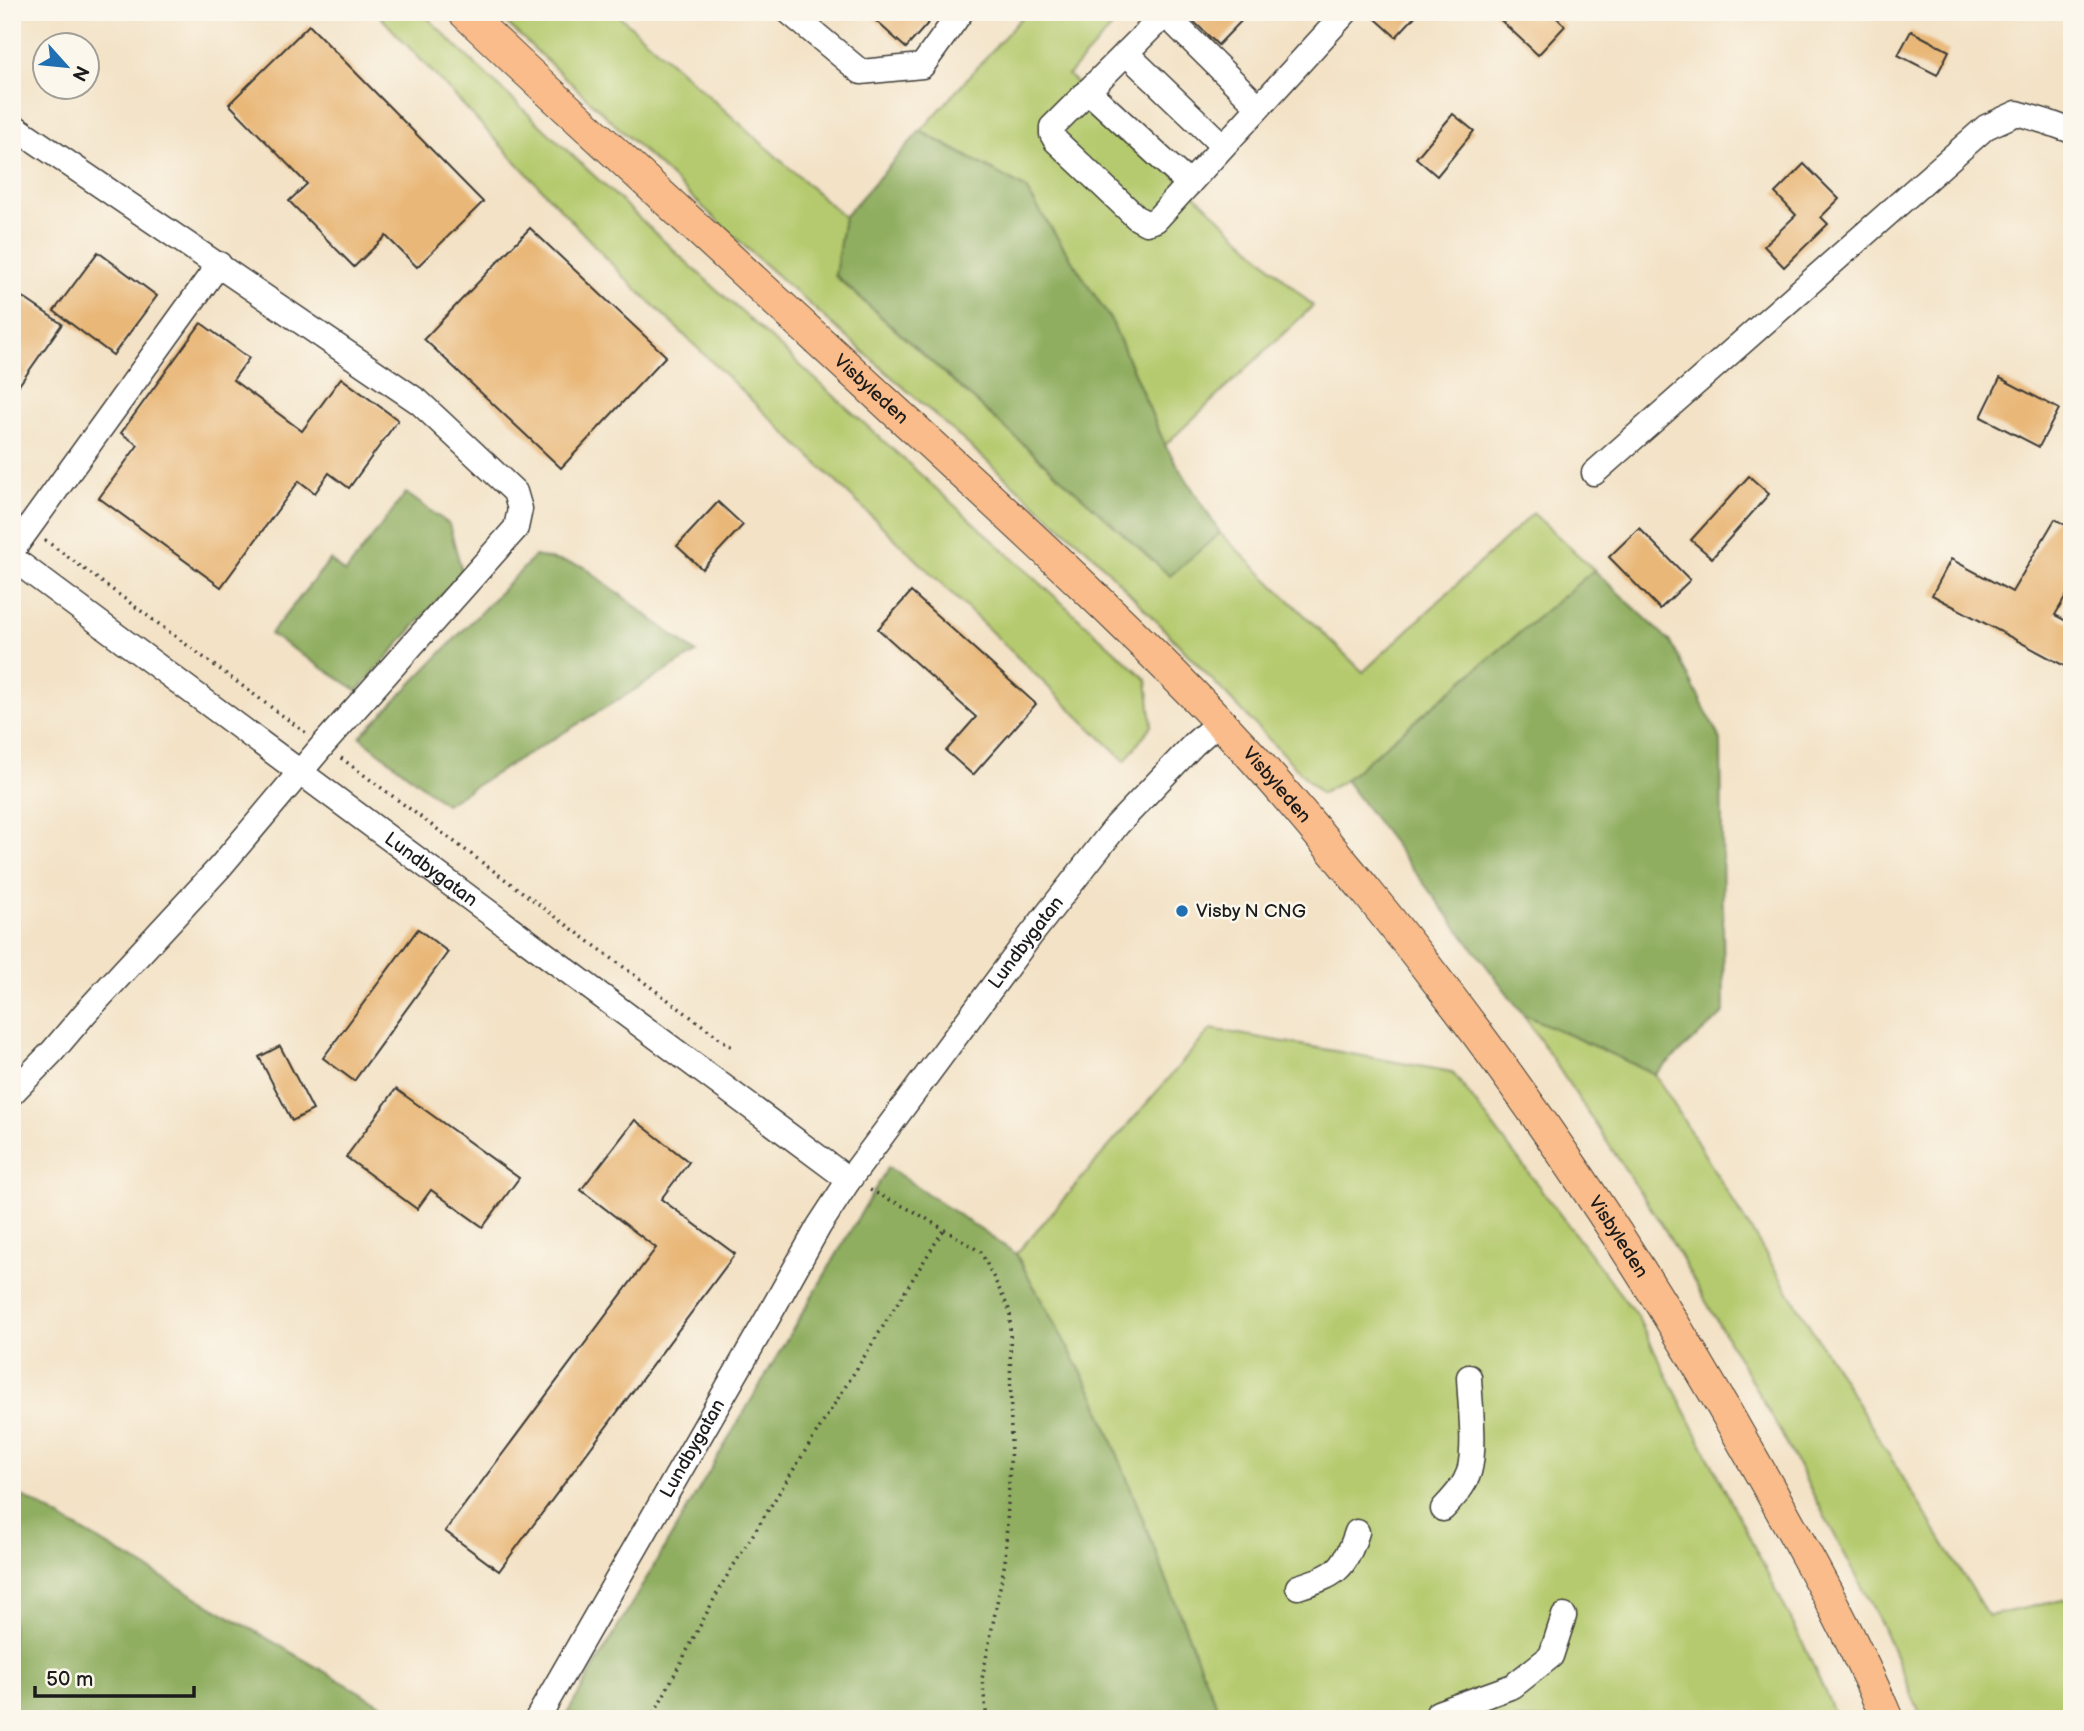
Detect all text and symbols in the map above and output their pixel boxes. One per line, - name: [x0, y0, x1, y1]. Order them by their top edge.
- north arrow: [32, 32, 102, 102]
- text: N: [66, 61, 93, 85]
- street label: Visbyleden: [829, 349, 913, 429]
- street label: Visbyleden: [1238, 742, 1316, 827]
- street label: Lundbygatan: [380, 827, 482, 911]
- street label: Lundbygatan: [983, 892, 1068, 993]
- place label: Visby N CNG: [1196, 900, 1306, 923]
- marker: Visby N CNG: [1174, 903, 1190, 919]
- street label: Visbyleden: [1583, 1191, 1653, 1282]
- street label: Lundbygatan: [655, 1395, 730, 1502]
- scale bar: [35, 1654, 194, 1698]
- text: 50 m: [46, 1667, 93, 1692]

